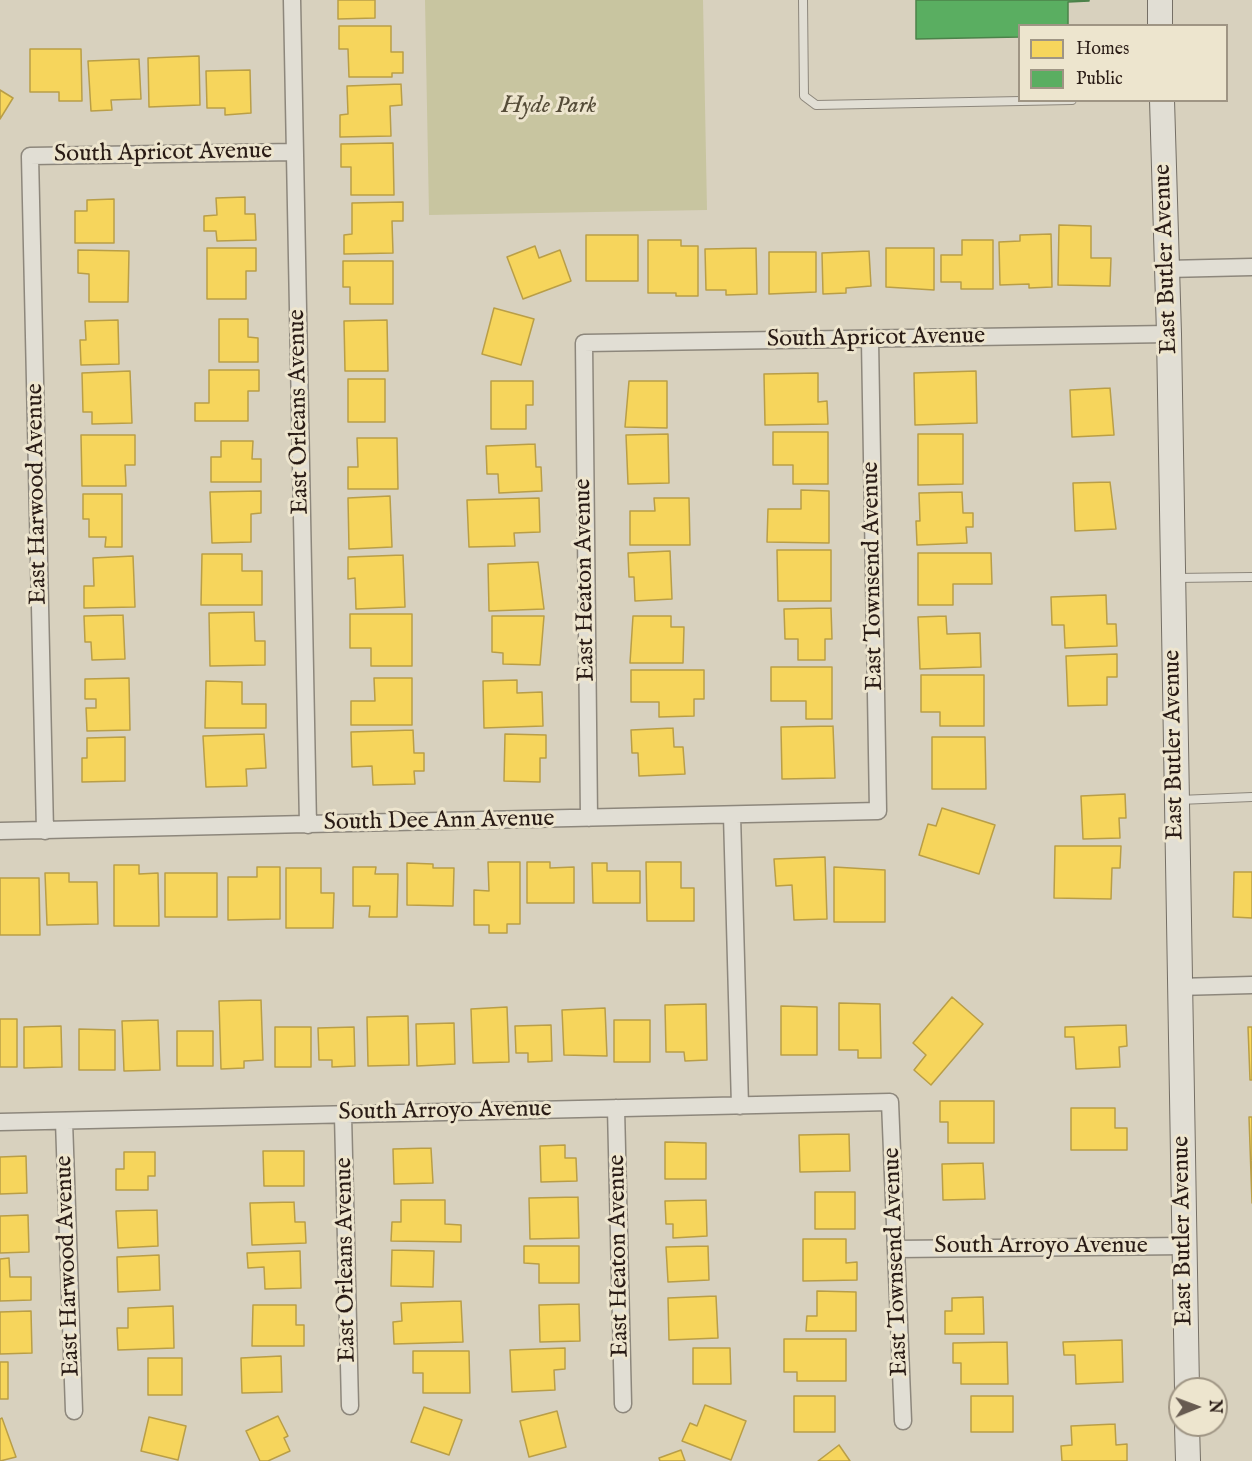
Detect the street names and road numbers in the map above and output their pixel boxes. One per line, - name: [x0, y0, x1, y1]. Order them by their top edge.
- street label: South Apricot Avenue: [54, 138, 272, 170]
- street label: East Butler Avenue: [1149, 163, 1185, 355]
- street label: East Orleans Avenue: [284, 309, 316, 515]
- street label: South Apricot Avenue: [767, 323, 985, 355]
- street label: East Harwood Avenue: [22, 383, 54, 605]
- street label: East Townsend Avenue: [858, 461, 890, 691]
- street label: East Heaton Avenue: [570, 478, 602, 682]
- street label: East Butler Avenue: [1159, 650, 1191, 840]
- street label: South Dee Ann Avenue: [323, 806, 555, 838]
- street label: South Arroyo Avenue: [338, 1096, 552, 1128]
- street label: East Butler Avenue: [1168, 1136, 1200, 1326]
- street label: East Townsend Avenue: [879, 1147, 915, 1377]
- street label: East Heaton Avenue: [604, 1154, 636, 1358]
- street label: East Harwood Avenue: [51, 1155, 87, 1377]
- street label: East Orleans Avenue: [331, 1157, 363, 1363]
- street label: South Arroyo Avenue: [934, 1233, 1148, 1261]

